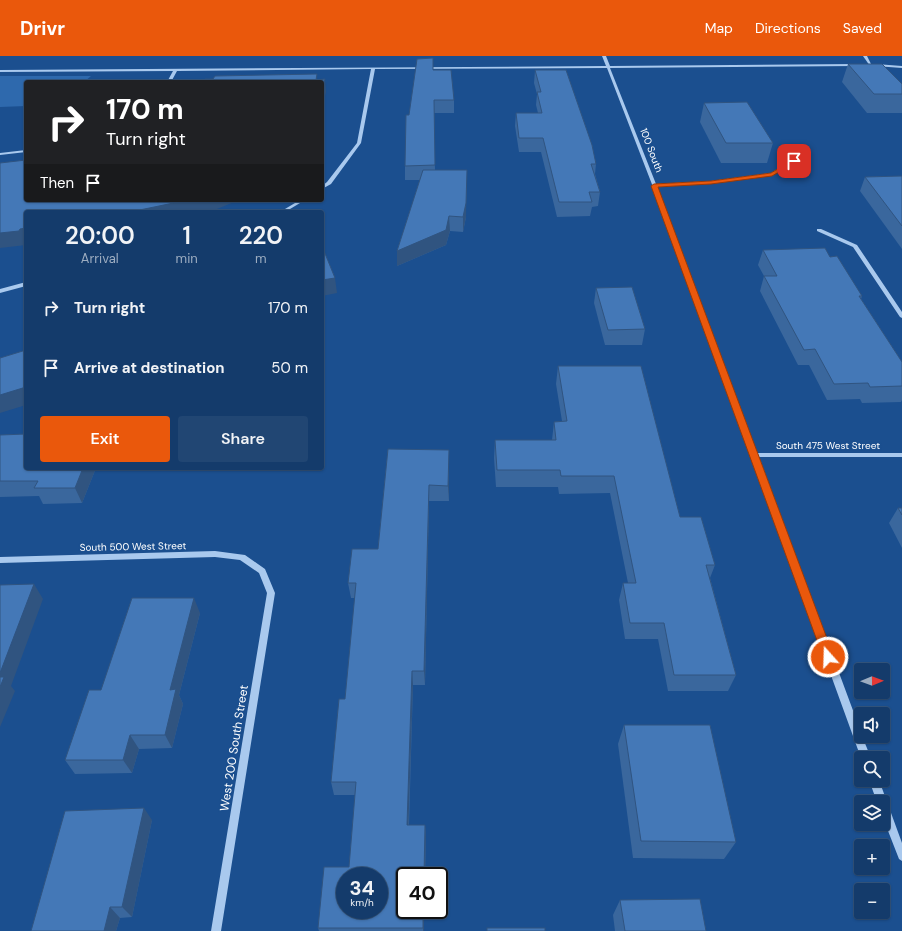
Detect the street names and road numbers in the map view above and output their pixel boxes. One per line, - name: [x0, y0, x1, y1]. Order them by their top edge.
- street label: 100 South: [637, 126, 666, 174]
- street label: South 475 West Street: [776, 439, 880, 452]
- street label: South 500 West Street: [79, 539, 187, 554]
- street label: West 200 South Street: [216, 683, 252, 812]

